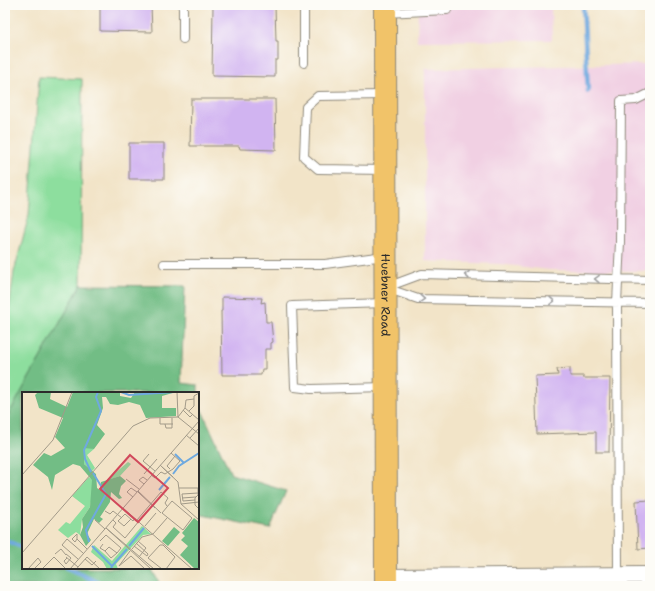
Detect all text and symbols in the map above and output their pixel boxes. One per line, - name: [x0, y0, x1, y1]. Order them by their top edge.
- street label: Huebner Road: [377, 253, 394, 337]
- one-way arrow: [464, 271, 470, 280]
- one-way arrow: [594, 275, 600, 283]
- one-way arrow: [419, 294, 425, 303]
- one-way arrow: [549, 297, 555, 306]
- inset map: [22, 392, 199, 569]

